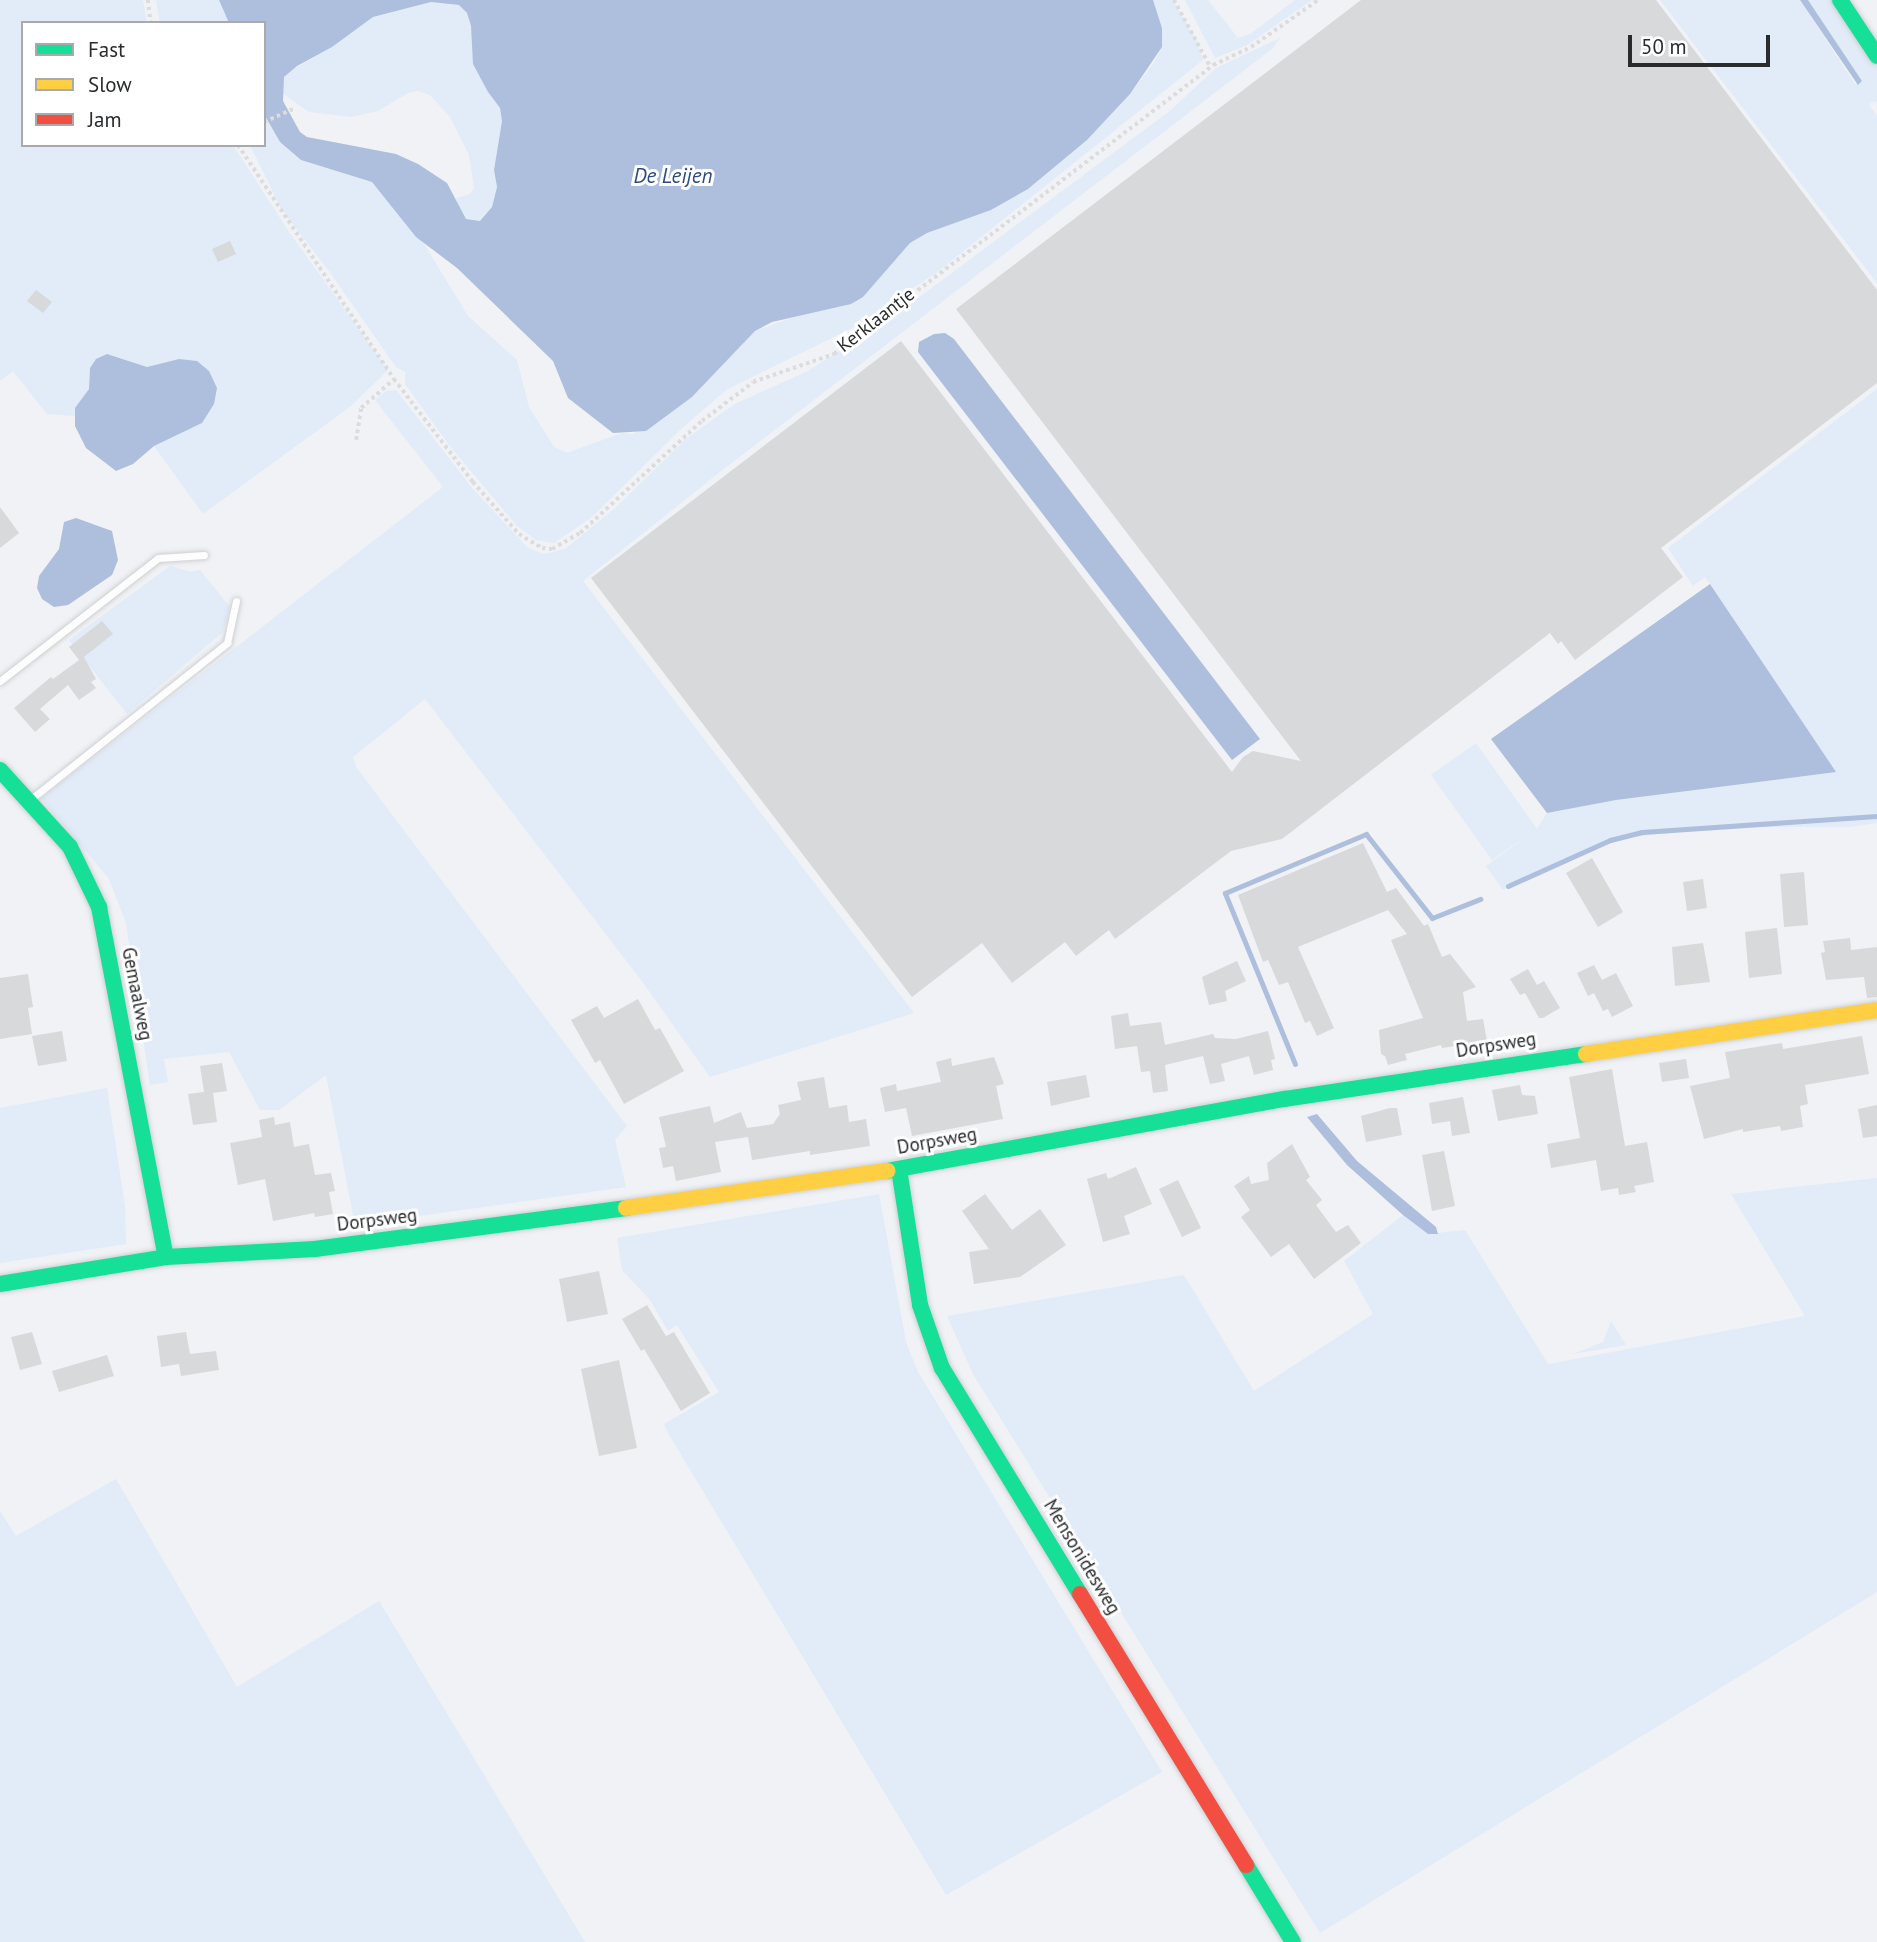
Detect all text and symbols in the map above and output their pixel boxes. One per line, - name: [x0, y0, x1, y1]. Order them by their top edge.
- legend: [21, 21, 266, 147]
- scale bar: [1632, 21, 1774, 65]
- text: 50 m: [1641, 33, 1687, 60]
- text: Fast: [88, 36, 125, 63]
- text: Slow: [88, 71, 132, 98]
- text: Jam: [88, 106, 122, 133]
- water label: De Leijen: [633, 163, 713, 189]
- street label: Kerklaantje: [833, 283, 919, 357]
- street label: Gemaalweg: [117, 945, 157, 1043]
- street label: Dorpsweg: [1454, 1027, 1538, 1063]
- street label: Dorpsweg: [895, 1123, 979, 1159]
- street label: Dorpsweg: [336, 1204, 418, 1236]
- street label: Mensonidesweg: [1039, 1495, 1125, 1619]

